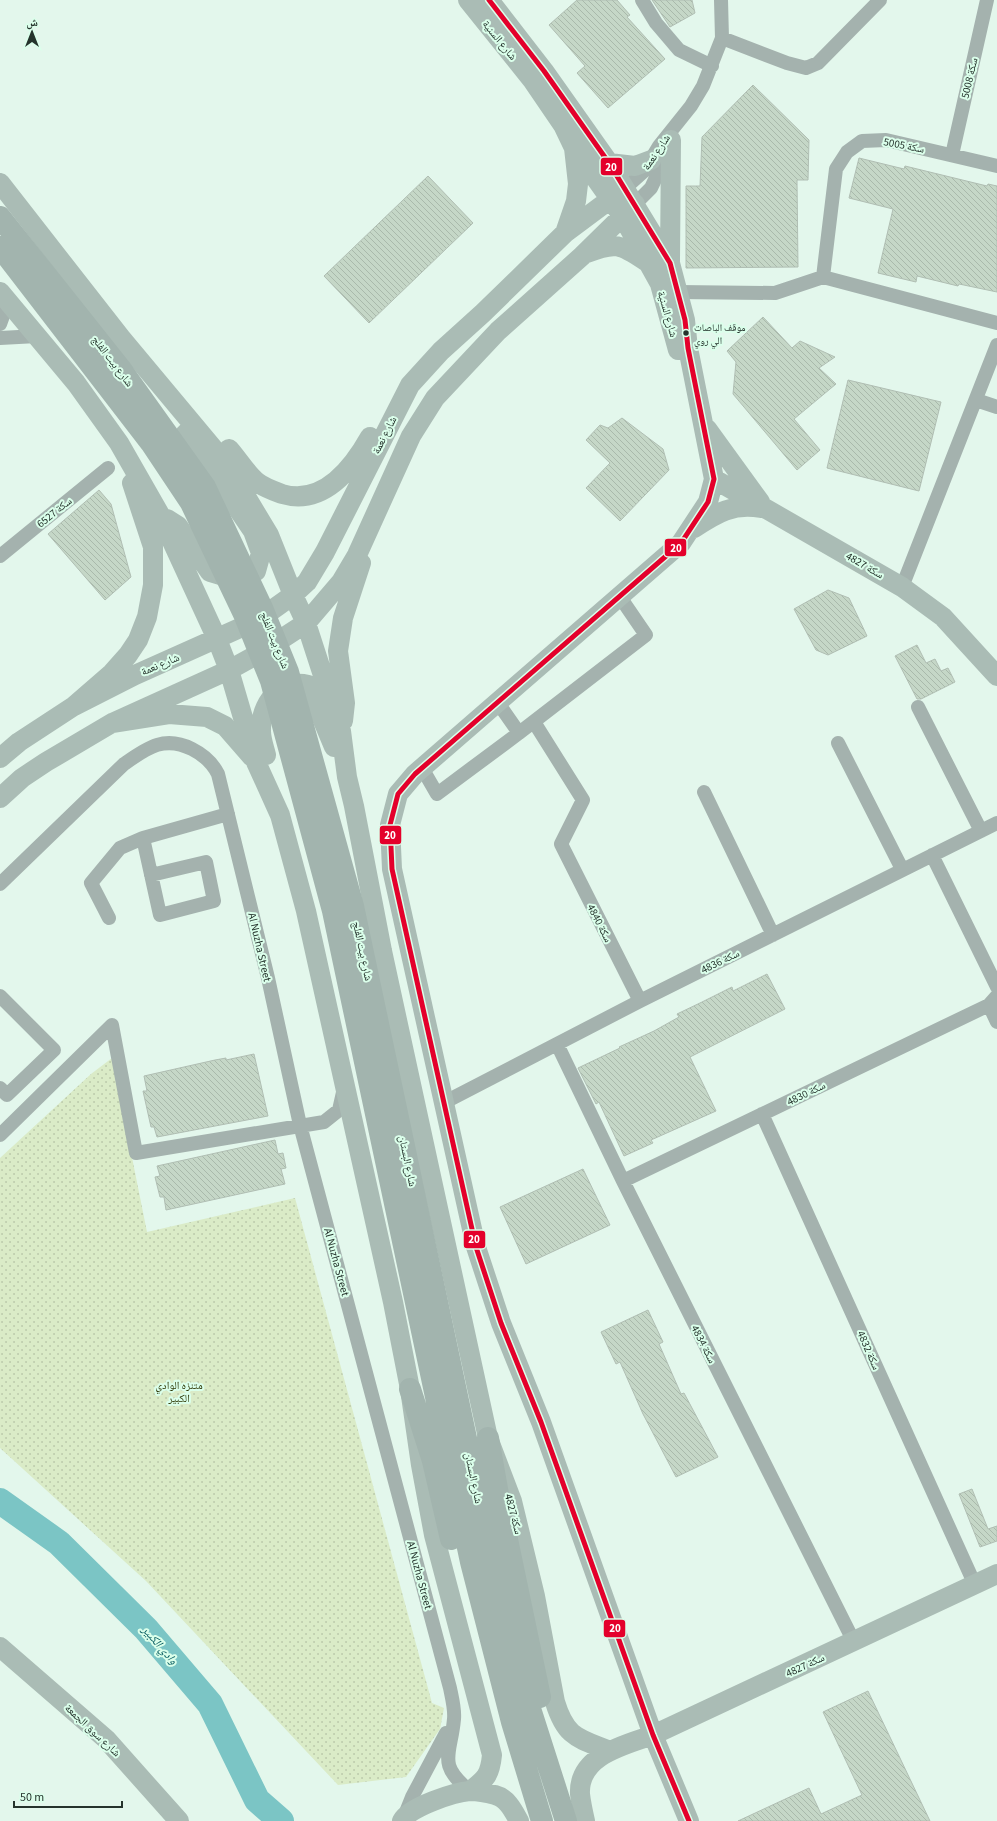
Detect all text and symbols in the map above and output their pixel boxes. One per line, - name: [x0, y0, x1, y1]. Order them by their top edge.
- north arrow: [12, 12, 52, 52]
- text: ش: [26, 15, 38, 30]
- street label: شارع السنية: [479, 17, 520, 63]
- street label: سكة 5008: [958, 56, 981, 100]
- street label: شارع نعمة: [639, 131, 674, 173]
- street label: سكة 5005: [882, 134, 926, 157]
- line badge: 20: [600, 157, 623, 176]
- text: 20: [605, 160, 617, 175]
- street label: شارع السنية: [654, 289, 681, 339]
- place label: موقف الباصات الي روي: [694, 321, 746, 349]
- marker: موقف الباصات الي روي: [681, 328, 691, 338]
- street label: شارع بيت الفلج: [88, 333, 137, 390]
- street label: شارع نعمة: [369, 414, 400, 457]
- street label: سكة 6527: [34, 494, 75, 531]
- line badge: 20: [664, 538, 687, 557]
- text: 20: [670, 541, 682, 556]
- street label: سكة 4827: [843, 549, 886, 582]
- street label: شارع بيت الفلج: [256, 609, 293, 671]
- street label: شارع نعمة: [139, 650, 182, 679]
- line badge: 20: [379, 825, 402, 845]
- text: 20: [384, 828, 396, 843]
- street label: سكة 4840: [583, 901, 616, 945]
- street label: Al Nuzha Street: [244, 911, 275, 983]
- street label: شارع بيت الفلج: [349, 920, 376, 982]
- street label: سكة 4836: [698, 946, 742, 977]
- street label: سكة 4830: [784, 1078, 828, 1109]
- street label: شارع البستان: [395, 1134, 420, 1188]
- street label: Al Nuzha Street: [320, 1226, 353, 1298]
- line badge: 20: [463, 1230, 486, 1249]
- text: 20: [468, 1232, 480, 1247]
- street label: سكة 4834: [687, 1322, 720, 1366]
- street label: سكة 4832: [853, 1328, 884, 1372]
- park label: متنزه الوادي الكبير: [155, 1378, 203, 1406]
- street label: شارع البستان: [461, 1451, 486, 1505]
- street label: سكة 4827: [501, 1492, 526, 1536]
- street label: Al Nuzha Street: [403, 1539, 436, 1611]
- line badge: 20: [603, 1619, 626, 1638]
- water label: وادي الكبير: [136, 1621, 182, 1670]
- text: 20: [609, 1621, 621, 1636]
- street label: سكة 4827: [783, 1650, 827, 1681]
- street label: شارع سوق الجمعة: [62, 1701, 124, 1760]
- scale bar: [14, 1783, 122, 1809]
- text: 50 m: [20, 1789, 44, 1806]

